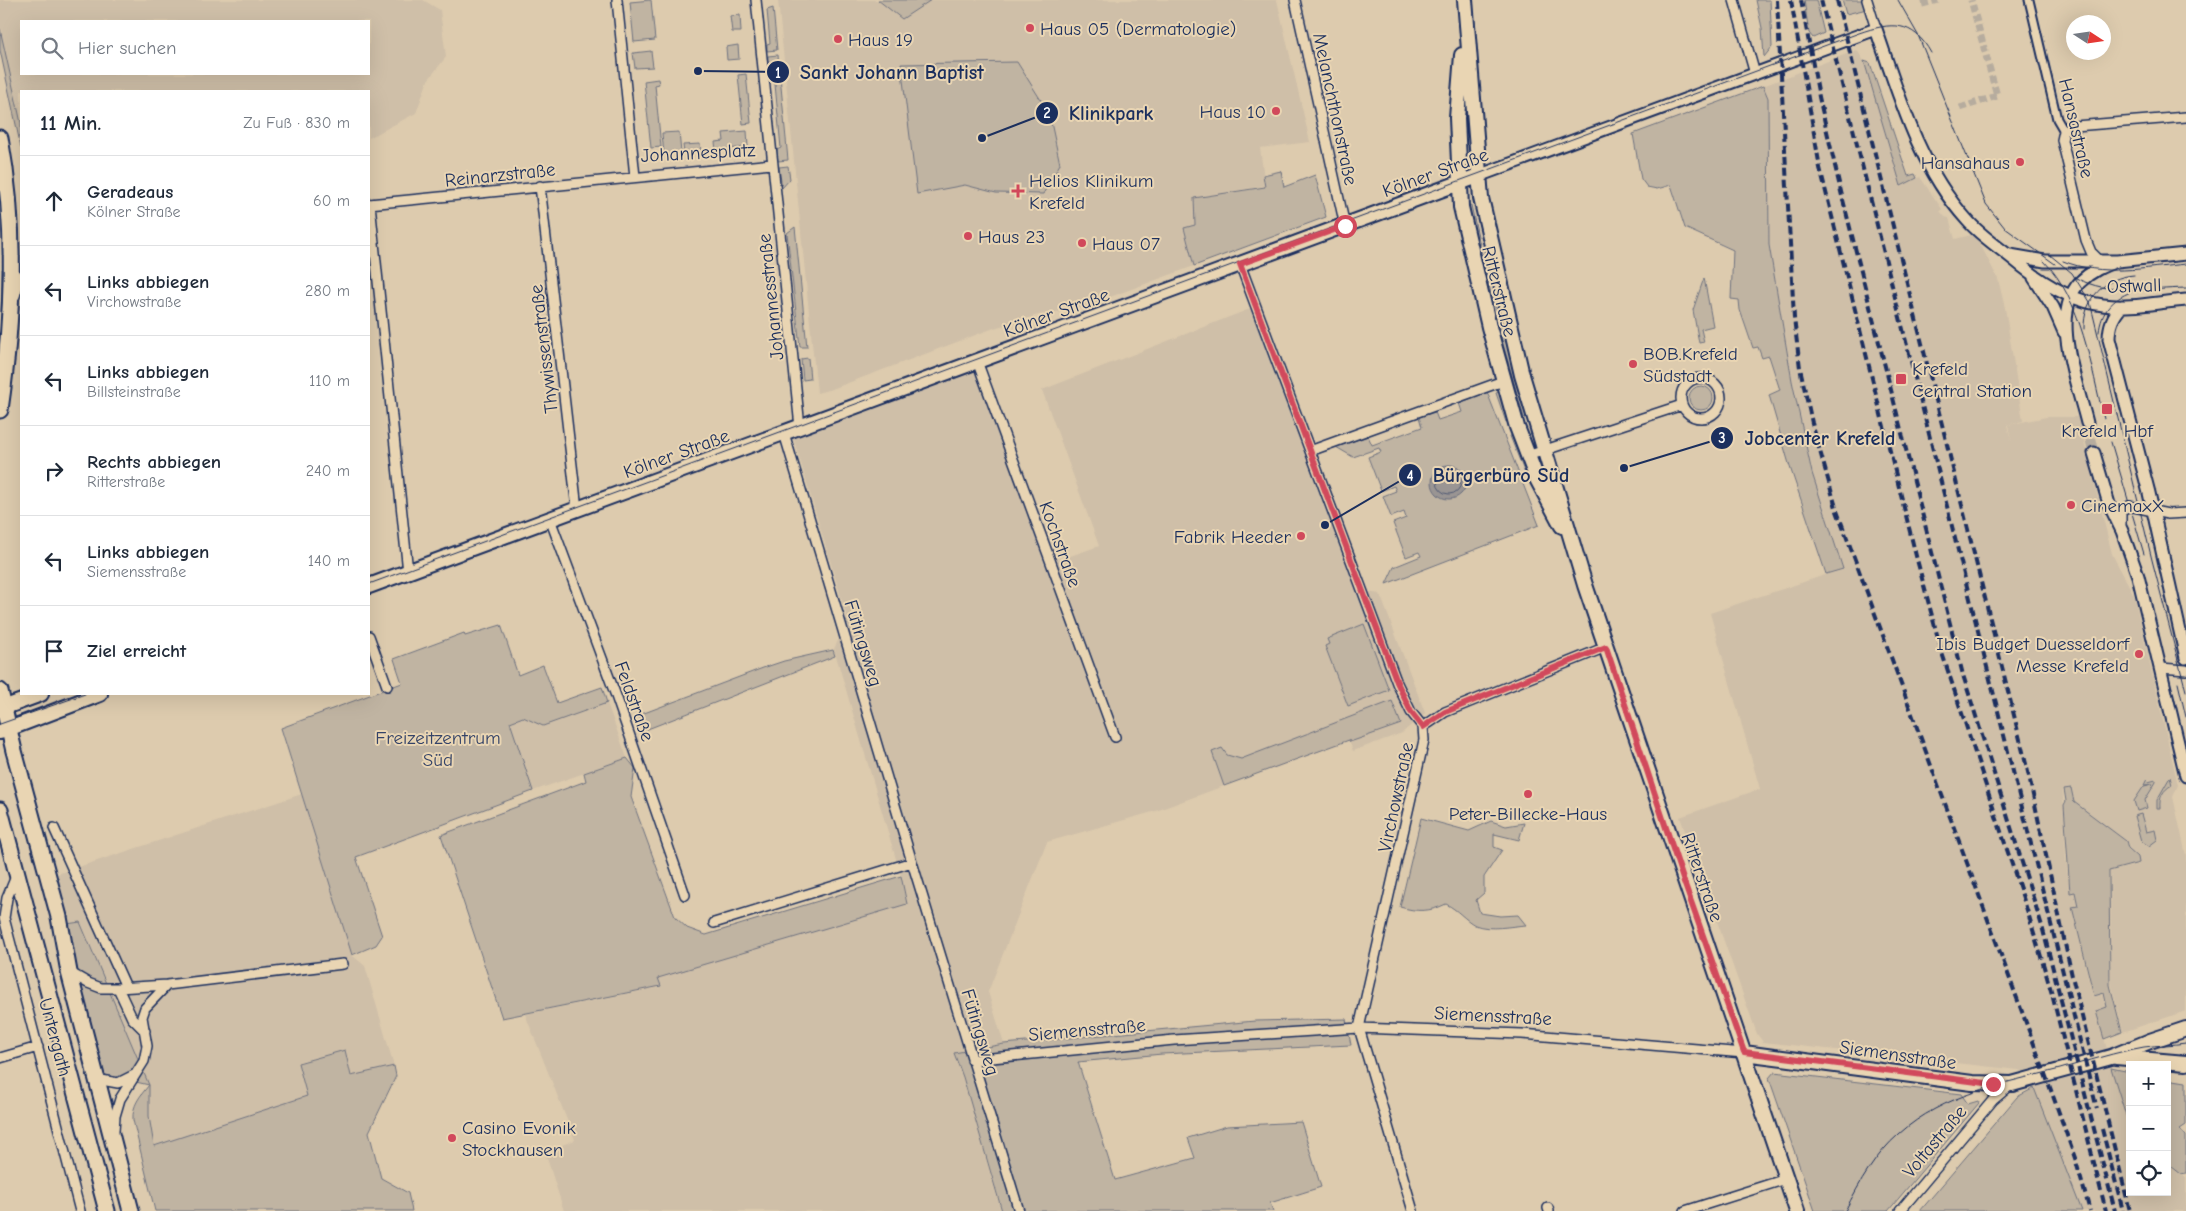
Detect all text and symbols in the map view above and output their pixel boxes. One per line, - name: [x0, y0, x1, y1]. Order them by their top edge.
- north arrow: [2066, 15, 2111, 60]
- place label: Haus 05 (Dermatologie): [1040, 18, 1236, 40]
- search box: [20, 20, 370, 75]
- marker: Haus 05 (Dermatologie): [1024, 22, 1036, 34]
- place label: Haus 19: [848, 29, 913, 51]
- street label: Melanchthonstraße: [1308, 31, 1362, 187]
- marker: Haus 19: [832, 33, 844, 45]
- icon: search: [38, 34, 66, 62]
- text: Hier suchen: [78, 37, 176, 59]
- callout: Sankt Johann Baptist: [765, 55, 994, 90]
- text: Sankt Johann Baptist: [800, 61, 984, 84]
- text: 1: [775, 64, 781, 82]
- street label: Hansastraße: [2054, 76, 2098, 180]
- callout: Klinikpark: [1034, 96, 1164, 131]
- place label: Haus 10: [1199, 101, 1266, 123]
- text: Klinikpark: [1069, 102, 1154, 125]
- text: 2: [1043, 104, 1051, 122]
- marker: Haus 10: [1270, 105, 1282, 117]
- text: 11 Min.: [40, 111, 101, 135]
- text: Zu Fuß · 830 m: [243, 114, 350, 132]
- street label: Johannesplatz: [640, 139, 756, 167]
- street label: Kölner Straße: [1379, 144, 1491, 202]
- place label: Hansahaus: [1921, 152, 2010, 174]
- marker: Hansahaus: [2014, 156, 2026, 168]
- street label: Reinarzstraße: [444, 158, 556, 192]
- place label: Helios Klinikum Krefeld: [1029, 170, 1153, 214]
- text: Geradeaus: [87, 181, 173, 203]
- marker: Helios Klinikum Krefeld: [1011, 184, 1025, 198]
- icon: ahead: [40, 187, 68, 215]
- text: 60 m: [313, 192, 350, 210]
- text: Kölner Straße: [87, 203, 181, 221]
- route start: [1334, 215, 1357, 238]
- place label: Haus 23: [978, 226, 1045, 248]
- marker: Haus 23: [962, 230, 974, 242]
- street label: Johannesstraße: [753, 233, 789, 361]
- place label: Haus 07: [1092, 233, 1160, 255]
- marker: Haus 07: [1076, 237, 1088, 249]
- street label: Ritterstraße: [1477, 244, 1521, 339]
- text: Links abbiegen: [87, 271, 209, 293]
- street label: Ostwall: [2106, 274, 2162, 298]
- icon: left: [40, 277, 68, 305]
- text: 280 m: [305, 282, 350, 300]
- street label: Thywissenstraße: [525, 283, 563, 415]
- street label: Kölner Straße: [1000, 284, 1112, 342]
- text: Virchowstraße: [87, 293, 181, 311]
- place label: BOB.Krefeld Südstadt: [1643, 343, 1738, 387]
- marker: BOB.Krefeld Südstadt: [1627, 358, 1639, 370]
- place label: Krefeld Central Station: [1912, 358, 2032, 402]
- text: Links abbiegen: [87, 361, 209, 383]
- icon: left: [40, 367, 68, 395]
- text: 110 m: [309, 372, 350, 390]
- marker: Krefeld Central Station: [1894, 372, 1908, 386]
- text: Billsteinstraße: [87, 383, 181, 401]
- marker: Krefeld Hbf: [2100, 402, 2114, 416]
- callout: Jobcenter Krefeld: [1709, 420, 1905, 455]
- place label: Krefeld Hbf: [2061, 420, 2154, 442]
- street label: Kölner Straße: [620, 425, 732, 483]
- text: Jobcenter Krefeld: [1745, 427, 1895, 450]
- text: 3: [1718, 429, 1726, 447]
- text: Rechts abbiegen: [87, 451, 221, 473]
- icon: right: [40, 457, 68, 485]
- callout: Bürgerbüro Süd: [1398, 458, 1579, 493]
- text: 240 m: [306, 462, 350, 480]
- text: Bürgerbüro Süd: [1433, 464, 1569, 487]
- text: 4: [1406, 467, 1414, 485]
- text: Ritterstraße: [87, 473, 165, 491]
- place label: CinemaxX: [2081, 495, 2165, 517]
- street label: Kochstraße: [1034, 498, 1086, 590]
- marker: CinemaxX: [2065, 499, 2077, 511]
- place label: Fabrik Heeder: [1174, 526, 1291, 548]
- marker: Fabrik Heeder: [1295, 530, 1307, 542]
- text: Links abbiegen: [87, 541, 209, 563]
- icon: left: [40, 547, 68, 575]
- text: 140 m: [308, 552, 350, 570]
- text: Siemensstraße: [87, 563, 186, 581]
- street label: Fütingsweg: [839, 597, 887, 689]
- place label: Ibis Budget Duesseldorf Messe Krefeld: [1936, 633, 2131, 677]
- icon: arrive: [40, 637, 68, 665]
- text: Ziel erreicht: [87, 640, 186, 662]
- marker: Ibis Budget Duesseldorf Messe Krefeld: [2133, 648, 2145, 660]
- street label: Feldstraße: [609, 658, 659, 744]
- park label: Freizeitzentrum Süd: [375, 727, 501, 771]
- street label: Virchowstraße: [1374, 740, 1418, 854]
- marker: Peter-Billecke-Haus: [1522, 788, 1534, 800]
- place label: Peter-Billecke-Haus: [1449, 803, 1607, 825]
- street label: Ritterstraße: [1677, 830, 1728, 925]
- street label: Fütingsweg: [956, 986, 1004, 1078]
- street label: Untergath: [34, 996, 76, 1079]
- street label: Siemensstraße: [1434, 1002, 1552, 1030]
- street label: Siemensstraße: [1027, 1014, 1147, 1046]
- street label: Siemensstraße: [1838, 1036, 1958, 1074]
- map controls: [2126, 1061, 2171, 1196]
- button: +: [2126, 1061, 2171, 1106]
- route end: [1982, 1073, 2005, 1096]
- street label: Voltastraße: [1898, 1101, 1971, 1182]
- button: −: [2126, 1106, 2171, 1151]
- place label: Casino Evonik Stockhausen: [462, 1117, 576, 1161]
- marker: Casino Evonik Stockhausen: [446, 1132, 458, 1144]
- button: locate: [2126, 1151, 2171, 1196]

